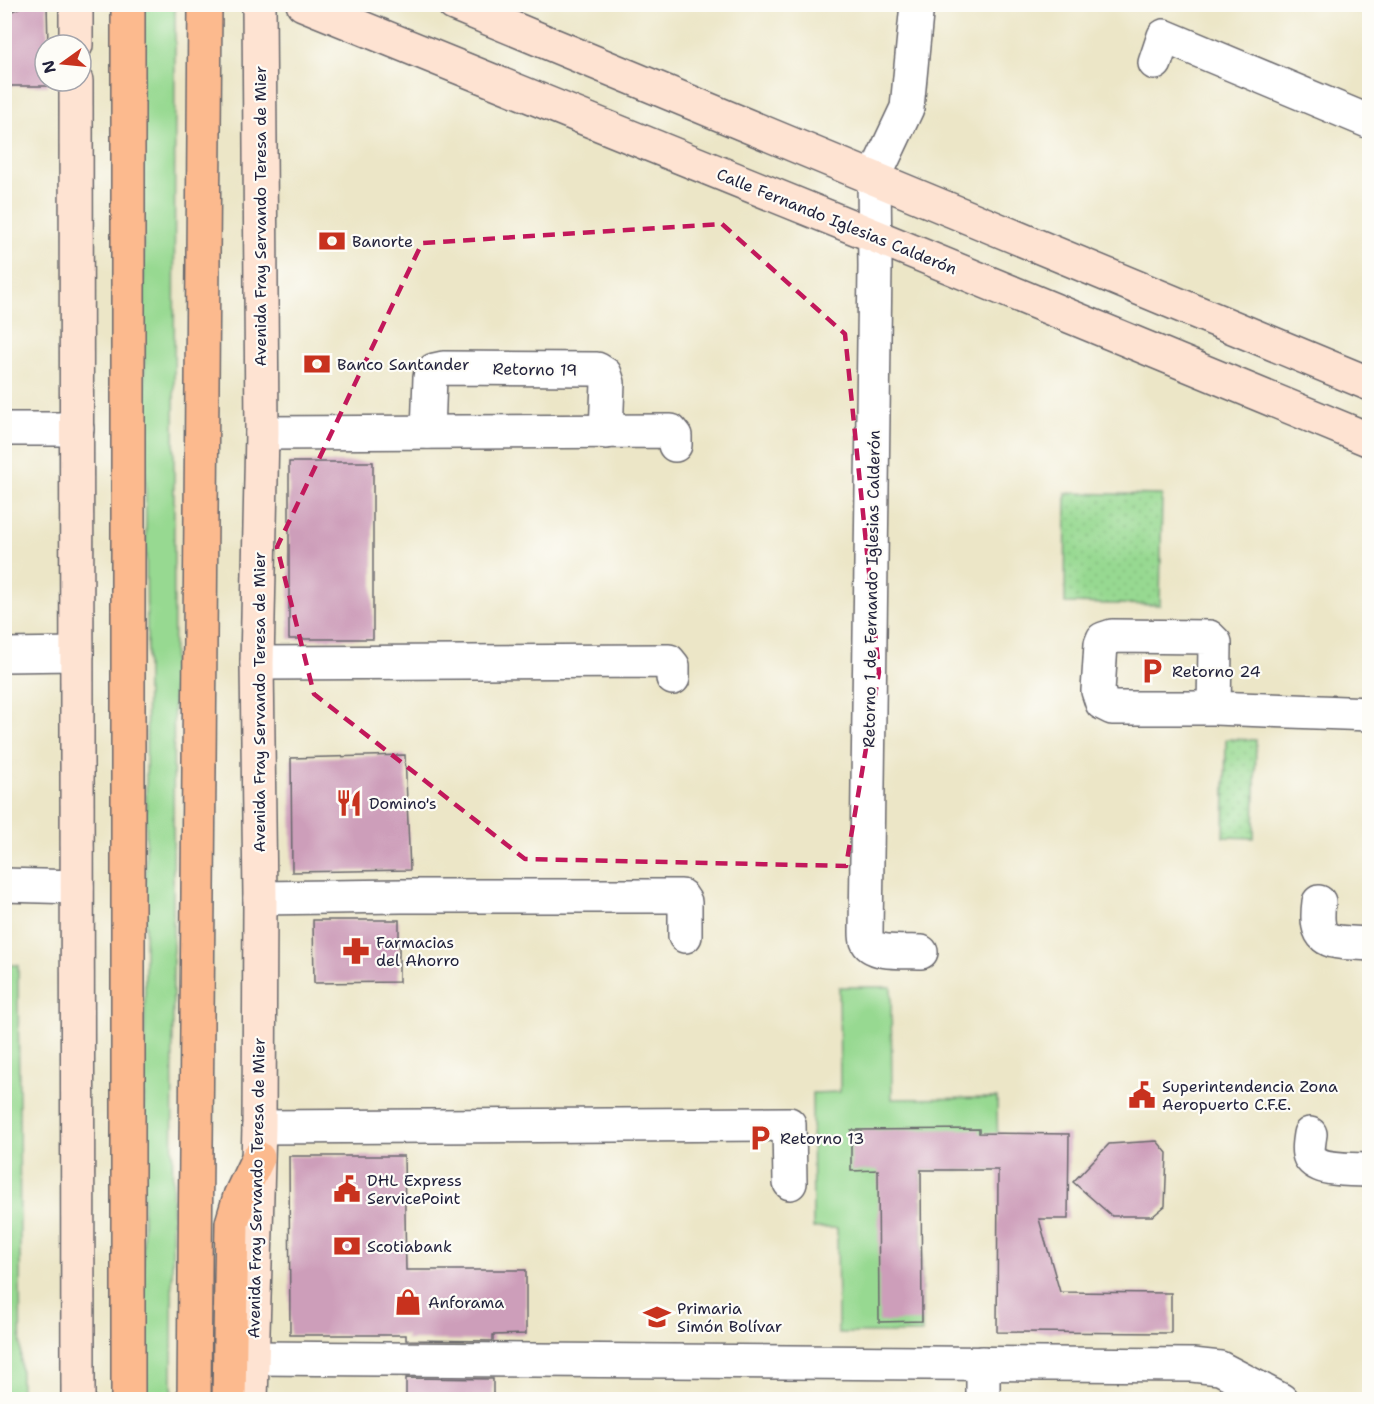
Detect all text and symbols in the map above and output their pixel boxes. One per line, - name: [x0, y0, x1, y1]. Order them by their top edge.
- north arrow: [33, 33, 93, 93]
- text: N: [37, 58, 61, 76]
- street label: Avenida Fray Servando Teresa de Mier: [250, 66, 271, 366]
- street label: Calle Fernando Iglesias Calderón: [714, 164, 960, 280]
- bank icon: Banorte: [317, 226, 347, 256]
- place label: Banorte: [352, 231, 413, 252]
- bank icon: Banco Santander: [302, 349, 332, 379]
- place label: Banco Santander: [337, 354, 470, 375]
- street label: Retorno 19: [493, 358, 577, 381]
- street label: Retorno 1 de Fernando Iglesias Calderón: [858, 430, 885, 748]
- street label: Avenida Fray Servando Teresa de Mier: [249, 552, 270, 852]
- parking icon: Retorno 24: [1137, 656, 1167, 686]
- place label: Retorno 24: [1172, 661, 1261, 682]
- restaurant icon: Domino's: [334, 788, 364, 818]
- place label: Domino's: [369, 793, 437, 814]
- place label: Farmacias del Ahorro: [376, 932, 460, 971]
- pharmacy icon: Farmacias del Ahorro: [341, 936, 371, 966]
- street label: Avenida Fray Servando Teresa de Mier: [243, 1037, 270, 1339]
- place label: Superintendencia Zona Aeropuerto C.F.E.: [1162, 1076, 1338, 1115]
- public building icon: Superintendencia Zona Aeropuerto C.F.E.: [1127, 1080, 1157, 1110]
- parking icon: Retorno 13: [745, 1123, 775, 1153]
- place label: Retorno 13: [780, 1128, 864, 1149]
- place label: DHL Express ServicePoint: [367, 1170, 462, 1209]
- public building icon: DHL Express ServicePoint: [332, 1174, 362, 1204]
- bank icon: Scotiabank: [332, 1231, 362, 1261]
- place label: Scotiabank: [367, 1236, 452, 1257]
- shop icon: Anforama: [393, 1287, 423, 1317]
- place label: Anforama: [428, 1292, 504, 1313]
- place label: Primaria Simón Bolívar: [677, 1298, 782, 1337]
- school or university icon: Primaria Simón Bolívar: [642, 1302, 672, 1332]

